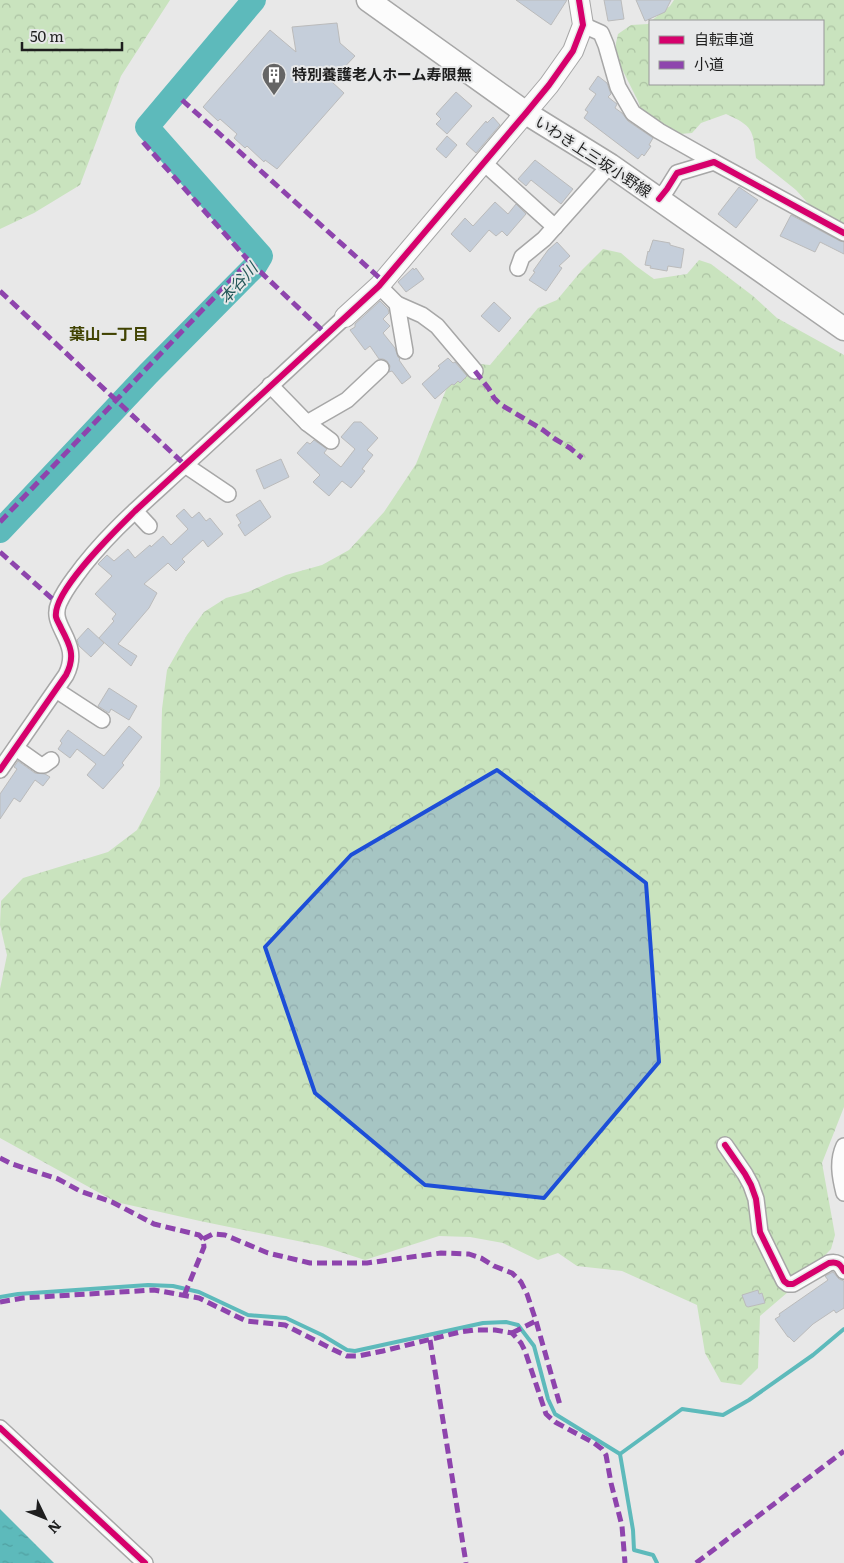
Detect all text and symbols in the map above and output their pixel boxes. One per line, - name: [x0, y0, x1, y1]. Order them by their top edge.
- scale bar: [22, 20, 122, 52]
- legend: [649, 20, 824, 85]
- text: 50 m: [30, 24, 64, 47]
- text: 自転車道: [694, 27, 754, 50]
- text: 小道: [694, 52, 724, 75]
- building icon: 特別養護老人ホーム寿限無: [261, 62, 287, 96]
- place label: 特別養護老人ホーム寿限無: [292, 62, 472, 85]
- street label: いわき上三坂小野線: [531, 109, 657, 202]
- water label: 本谷川: [212, 255, 264, 308]
- district label: 葉山一丁目: [69, 321, 149, 345]
- north arrow: [20, 1493, 70, 1543]
- text: N: [44, 1516, 67, 1539]

